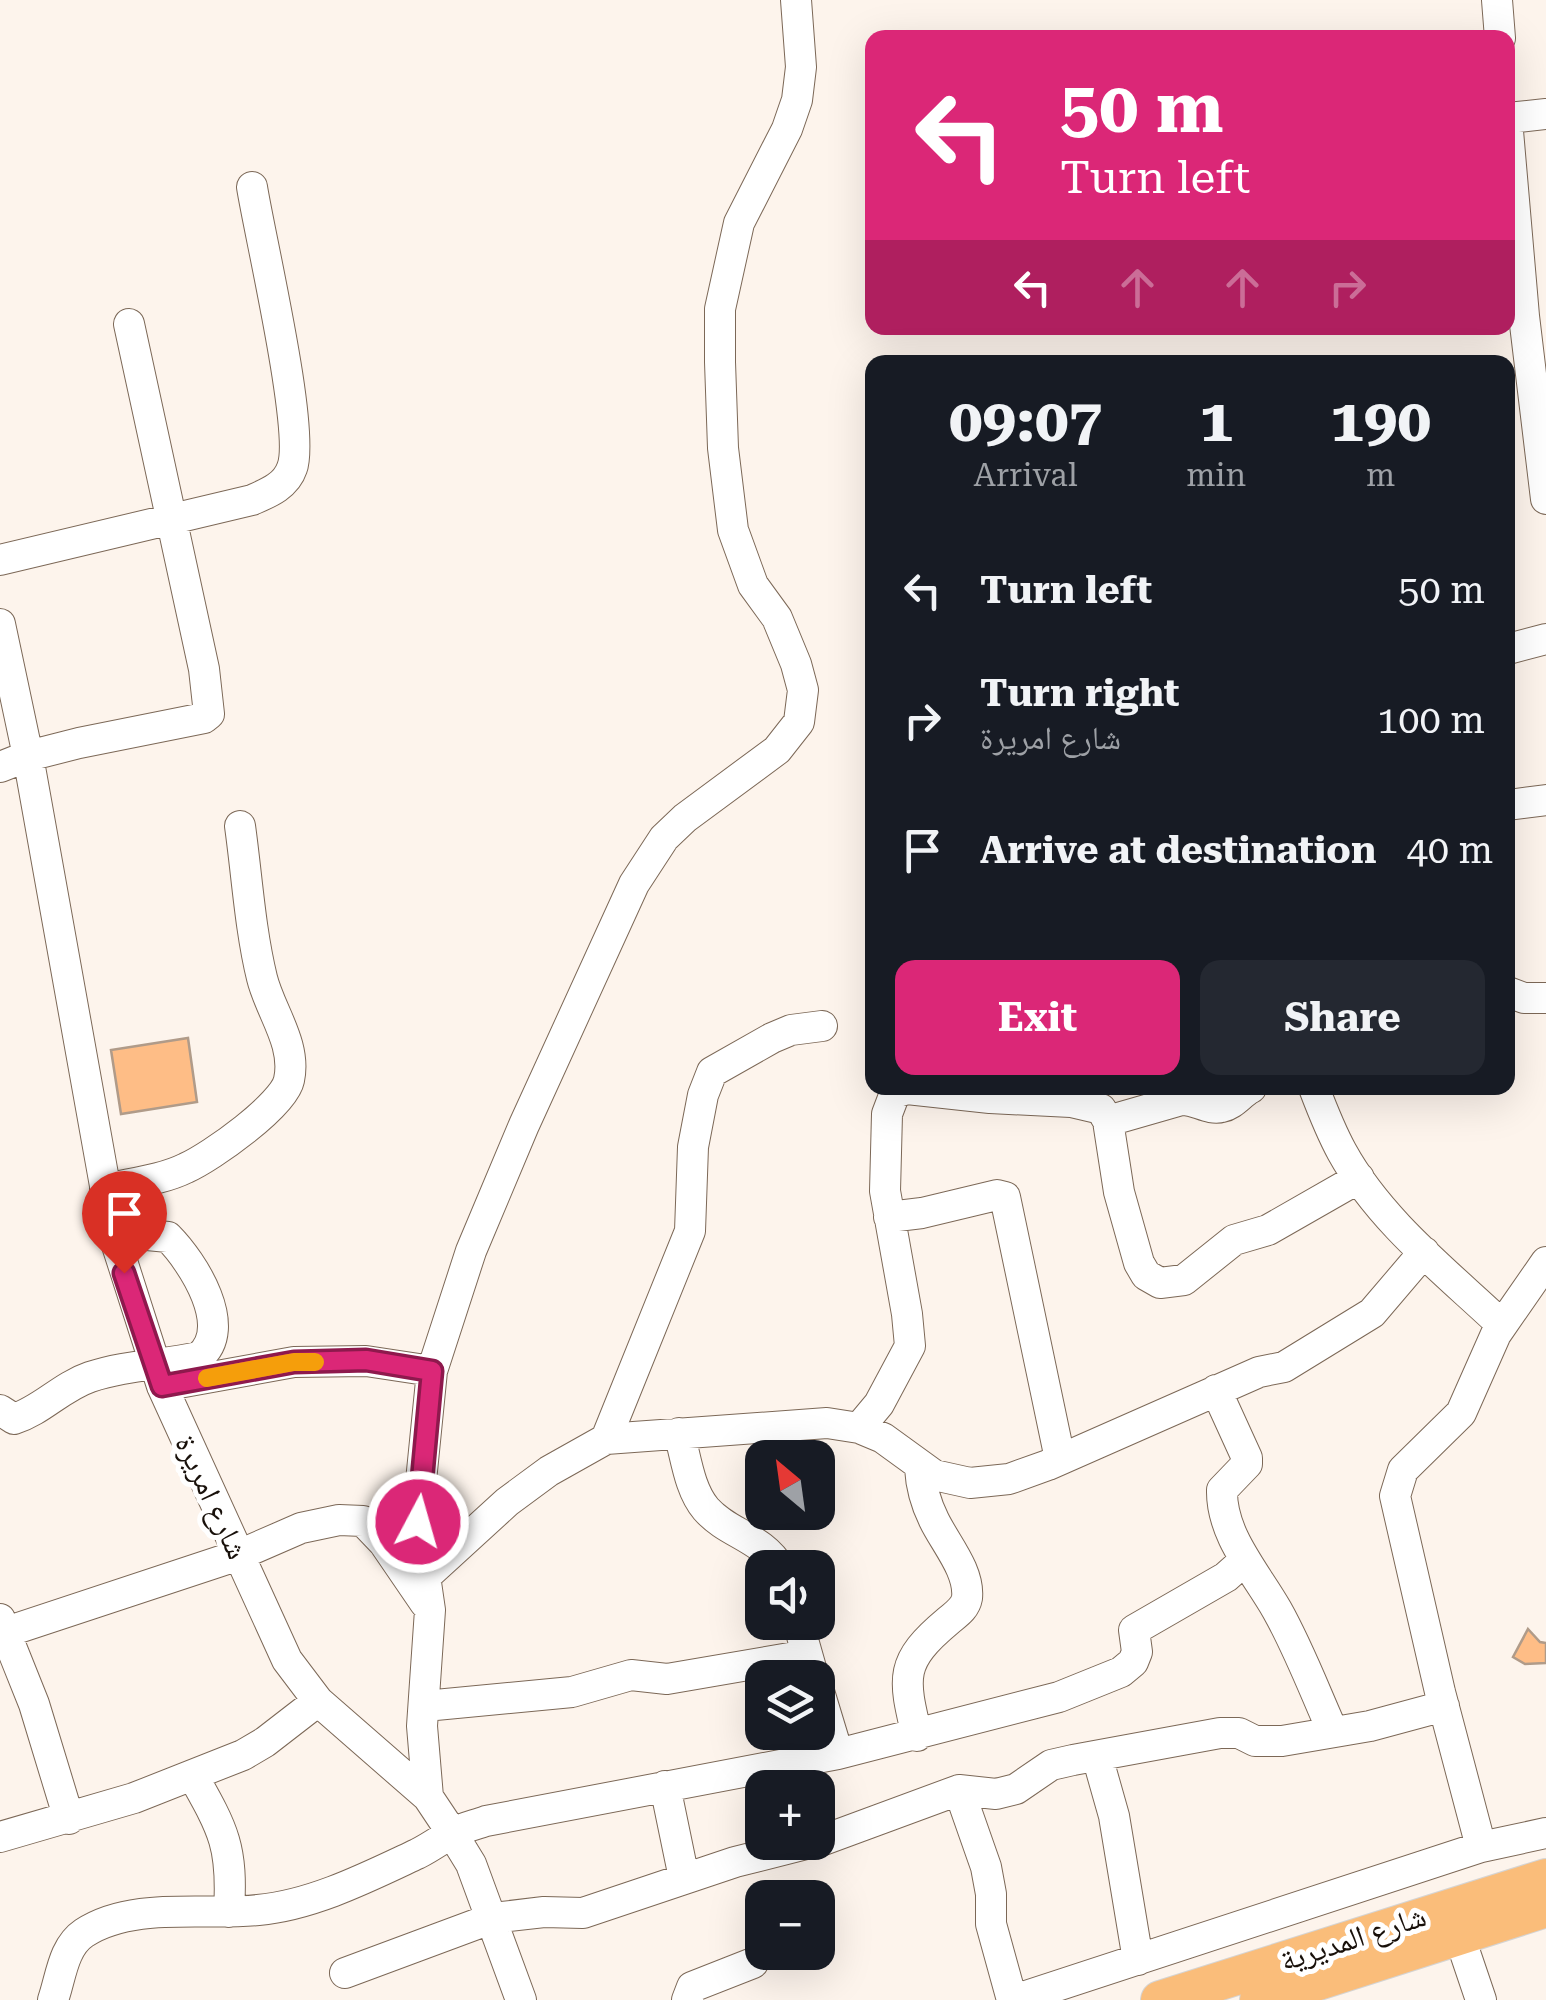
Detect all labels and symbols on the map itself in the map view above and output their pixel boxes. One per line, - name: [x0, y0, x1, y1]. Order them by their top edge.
- pin: [82, 1171, 167, 1274]
- street label: شارع امريرة: [166, 1430, 256, 1565]
- north arrow: [745, 1440, 835, 1530]
- position arrow: [366, 1470, 470, 1574]
- street label: شارع المديرية: [1276, 1898, 1431, 1980]

